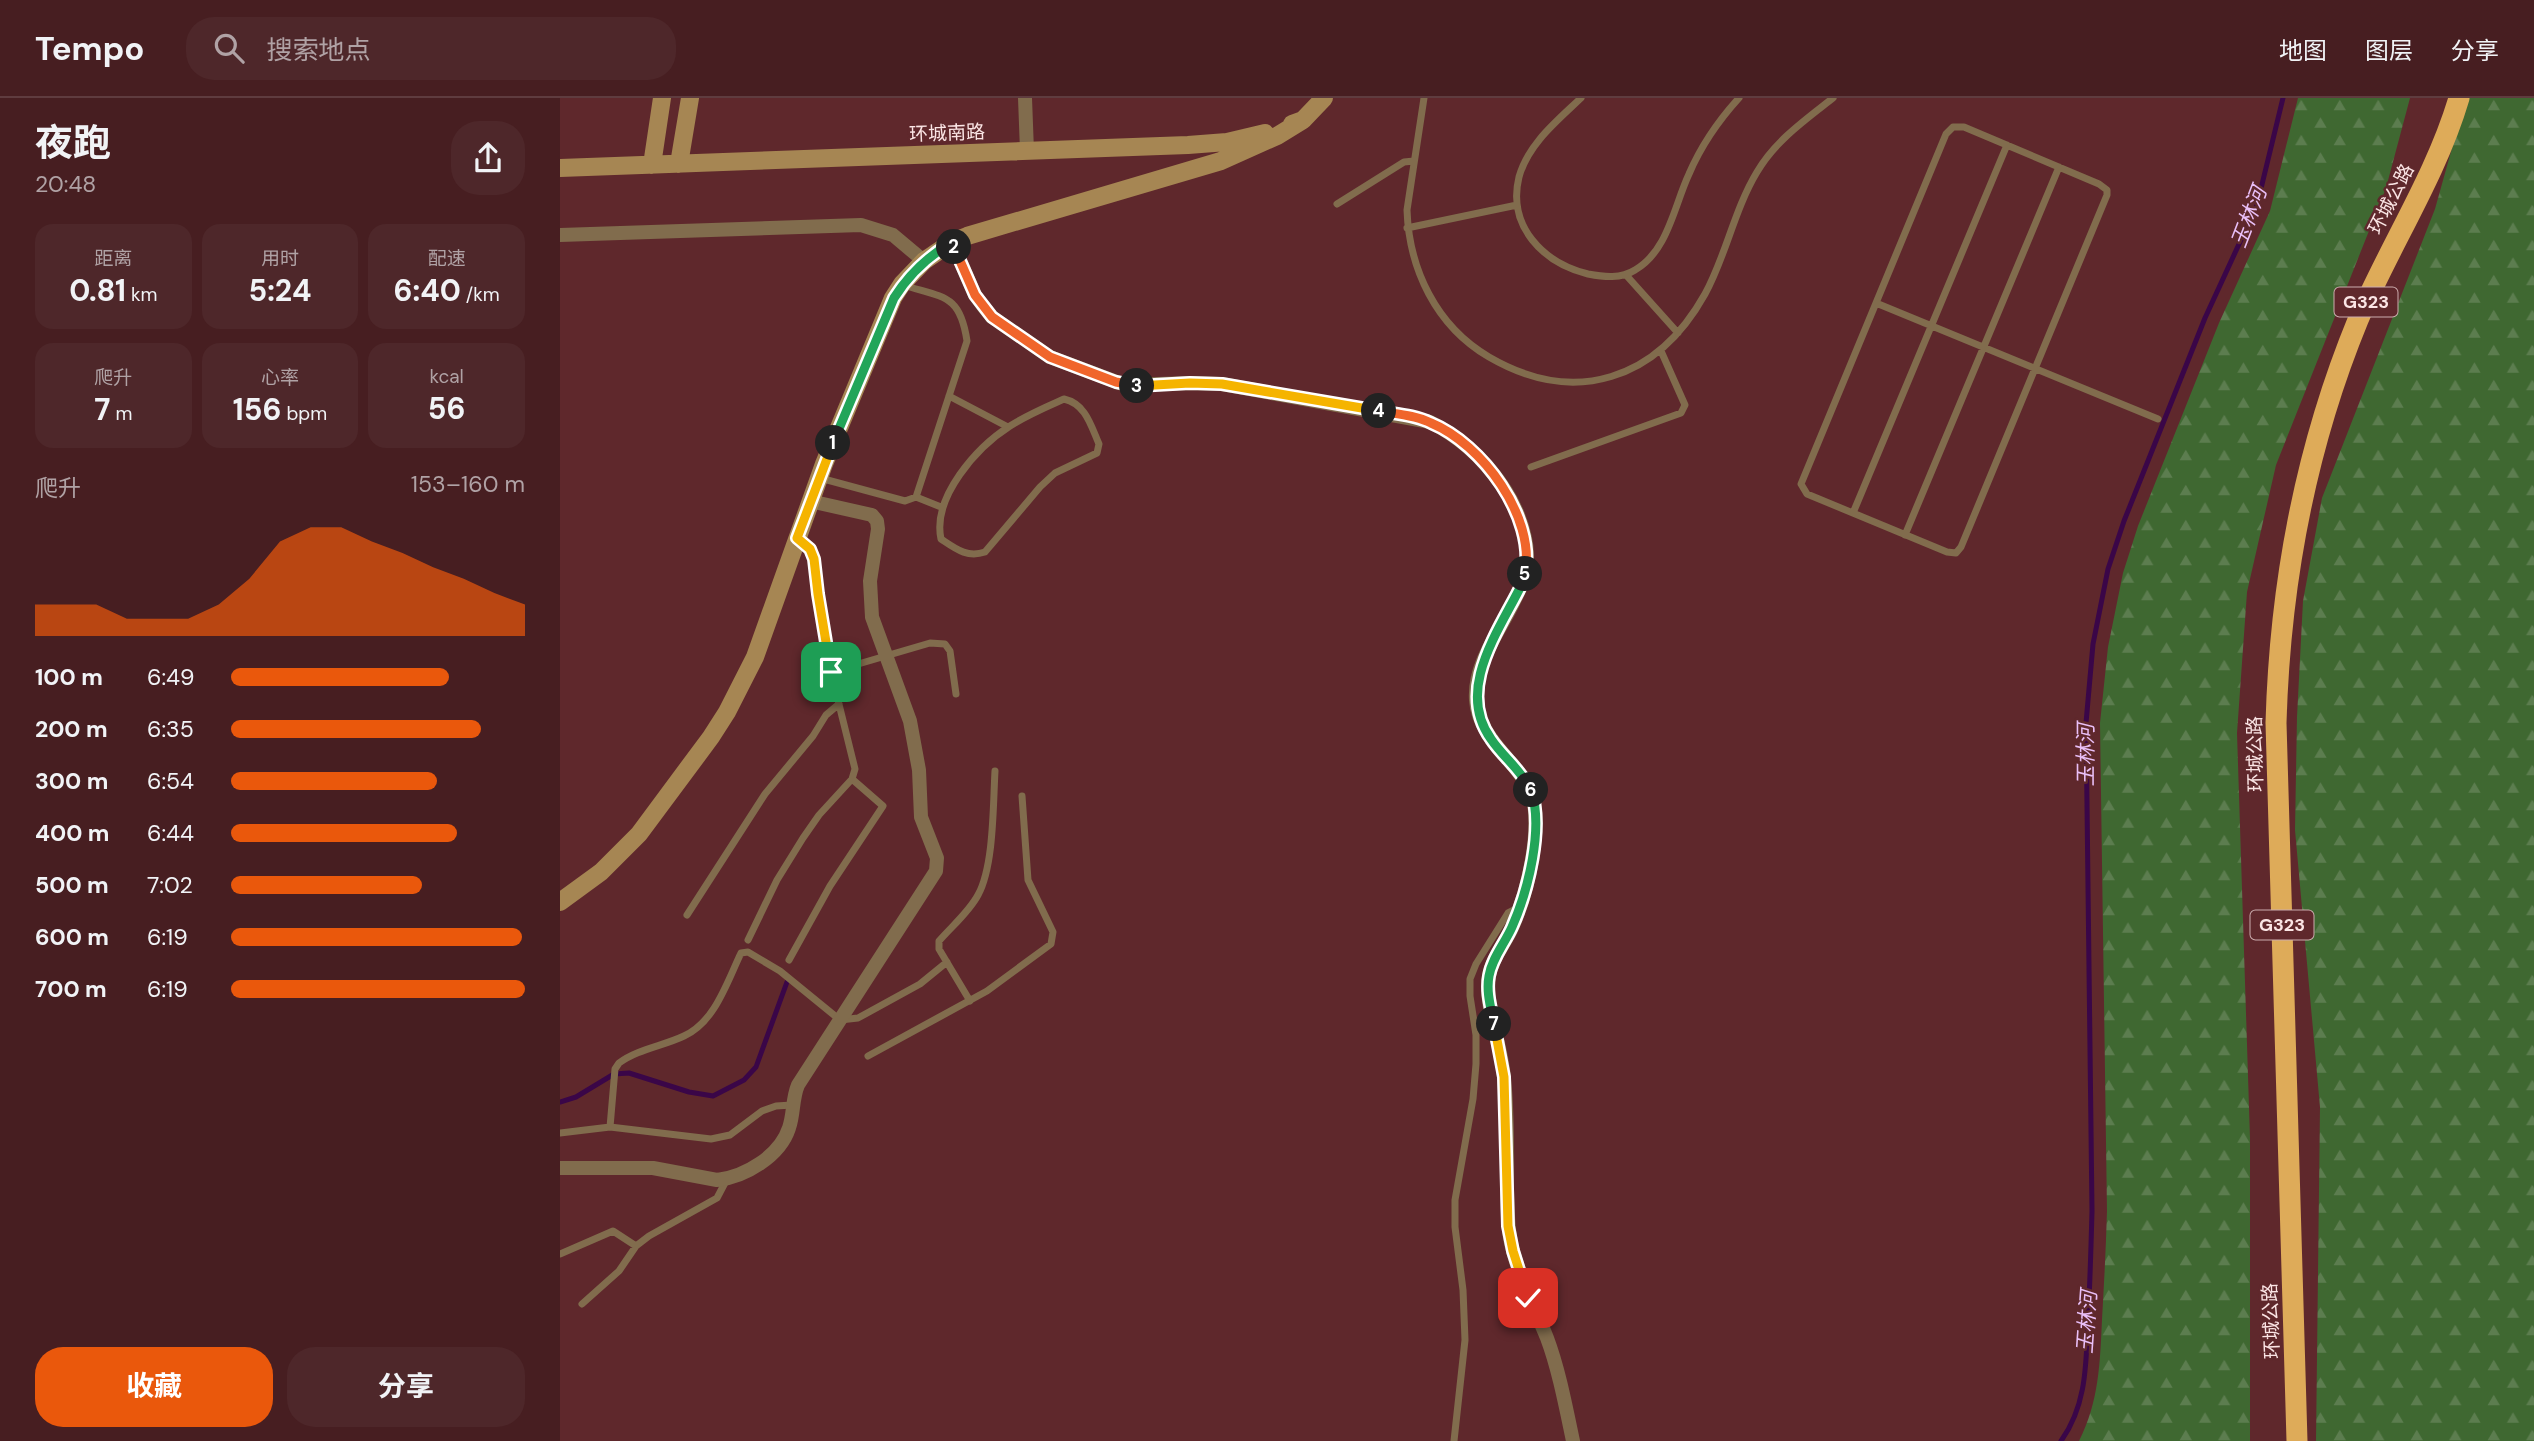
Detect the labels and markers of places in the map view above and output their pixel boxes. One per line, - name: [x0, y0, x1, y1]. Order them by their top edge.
- pin: 2: [936, 230, 972, 264]
- pin: 3: [1120, 368, 1154, 404]
- pin: 4: [1362, 394, 1396, 428]
- pin: 1: [816, 426, 850, 460]
- pin: 5: [1508, 556, 1542, 592]
- pin: [801, 642, 861, 702]
- pin: 6: [1514, 772, 1548, 808]
- pin: 7: [1476, 1006, 1511, 1042]
- pin: [1498, 1268, 1558, 1328]

